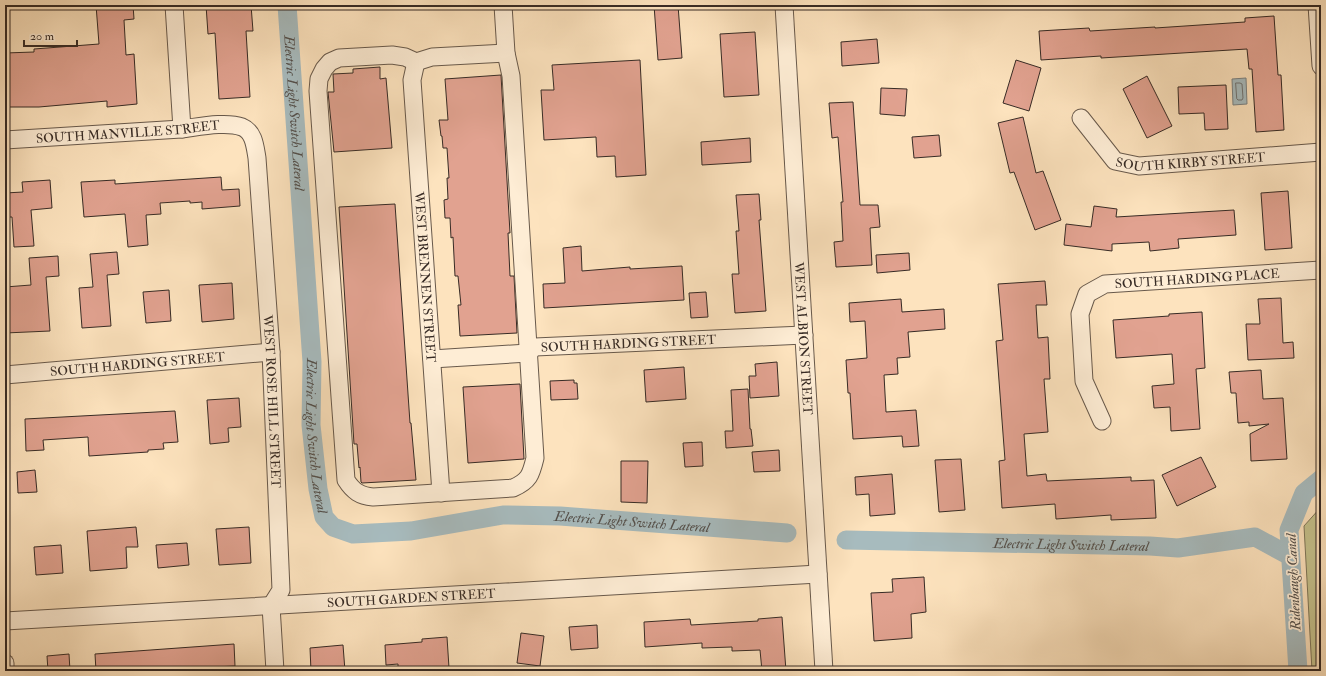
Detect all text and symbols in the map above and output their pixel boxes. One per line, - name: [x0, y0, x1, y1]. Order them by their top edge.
- scale bar: [24, 22, 77, 48]
- text: 20 m: [30, 29, 55, 44]
- water label: Electric Light Switch Lateral: [280, 34, 308, 193]
- street label: SOUTH MANVILLE STREET: [35, 117, 221, 147]
- street label: SOUTH KIRBY STREET: [1114, 149, 1266, 176]
- street label: WEST BRENNEN STREET: [411, 190, 439, 363]
- street label: WEST ALBION STREET: [790, 261, 816, 416]
- street label: SOUTH HARDING PLACE: [1114, 266, 1280, 292]
- street label: WEST ROSE HILL STREET: [259, 313, 284, 489]
- street label: SOUTH HARDING STREET: [541, 332, 717, 356]
- street label: SOUTH HARDING STREET: [50, 349, 226, 380]
- water label: Electric Light Switch Lateral: [302, 357, 331, 517]
- water label: Electric Light Switch Lateral: [553, 508, 712, 536]
- water label: Ridenbaugh Canal: [1282, 532, 1305, 632]
- water label: Electric Light Switch Lateral: [992, 535, 1151, 555]
- street label: SOUTH GARDEN STREET: [327, 586, 497, 611]

